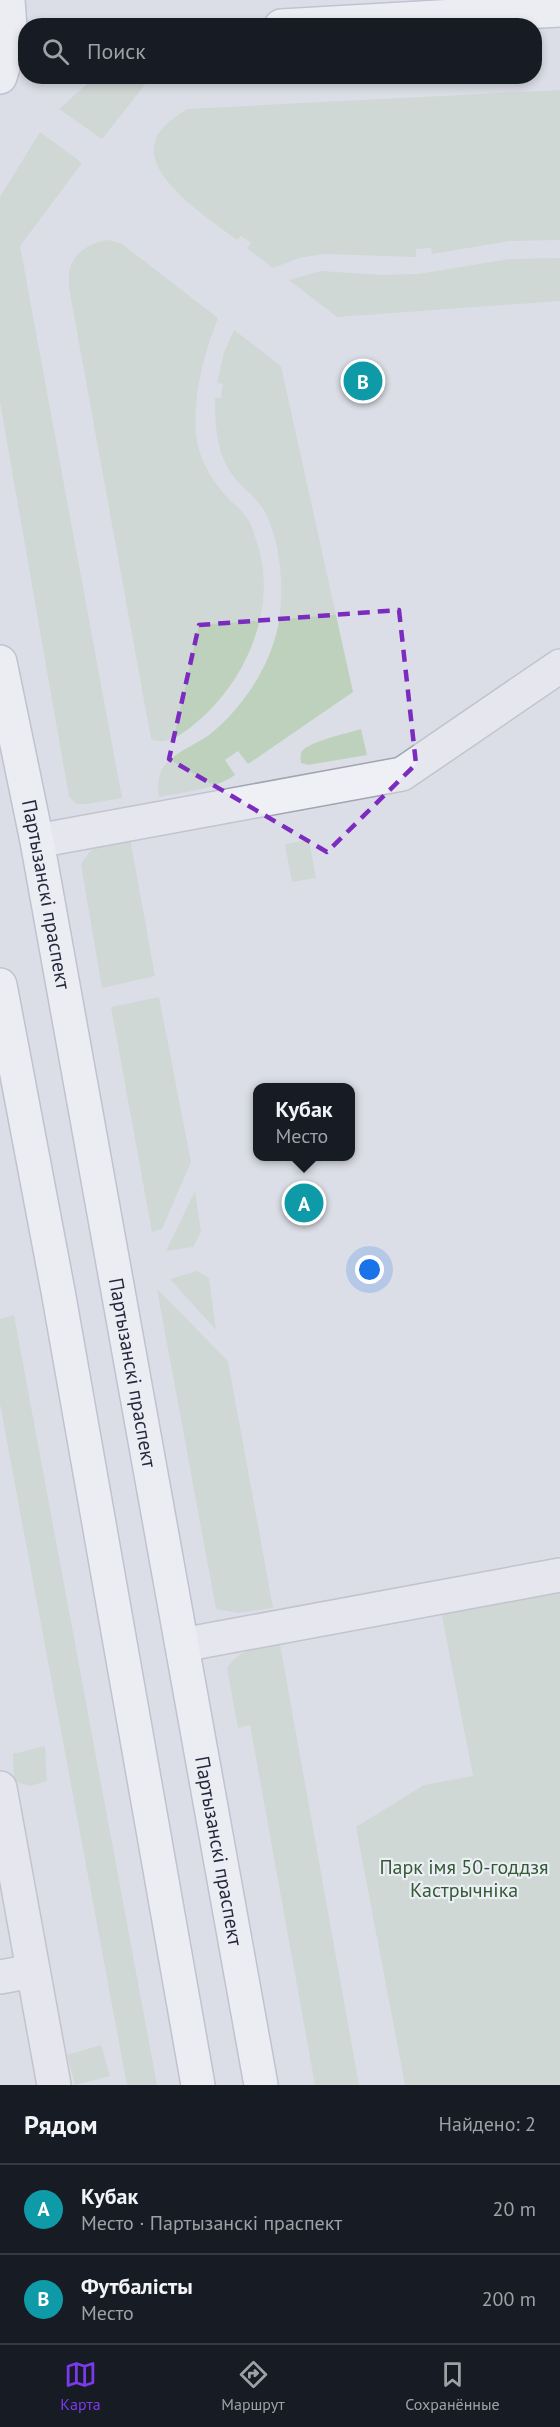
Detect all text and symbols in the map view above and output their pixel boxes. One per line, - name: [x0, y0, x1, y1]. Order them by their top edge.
- search box: [18, 18, 542, 84]
- icon: search: [39, 35, 72, 68]
- text: Поиск: [87, 37, 146, 65]
- pin: B: [344, 358, 382, 404]
- street label: Партызанскі праспект: [16, 797, 76, 991]
- popup: [253, 1083, 355, 1161]
- text: Кубак: [275, 1095, 333, 1123]
- text: Место: [275, 1123, 328, 1149]
- pin: A: [284, 1180, 324, 1226]
- your location: [355, 1255, 384, 1284]
- street label: Партызанскі праспект: [103, 1276, 163, 1470]
- street label: Партызанскі праспект: [189, 1754, 249, 1948]
- park label: Парк імя 50-годдзя Кастрычніка: [379, 1854, 549, 1903]
- text: Рядом: [24, 2108, 98, 2141]
- text: Найдено: 2: [439, 2111, 536, 2137]
- text: Кубак: [81, 2182, 138, 2210]
- text: A: [37, 2196, 50, 2222]
- text: 20 m: [493, 2196, 536, 2222]
- text: Место · Партызанскі праспект: [81, 2210, 342, 2236]
- text: Футбалісты: [81, 2272, 193, 2300]
- text: B: [38, 2286, 49, 2312]
- text: 200 m: [482, 2286, 536, 2312]
- text: Место: [81, 2300, 134, 2326]
- tab: Карта: [60, 2358, 101, 2414]
- tab: Маршрут: [221, 2358, 285, 2414]
- tab: Сохранённые: [405, 2358, 500, 2414]

